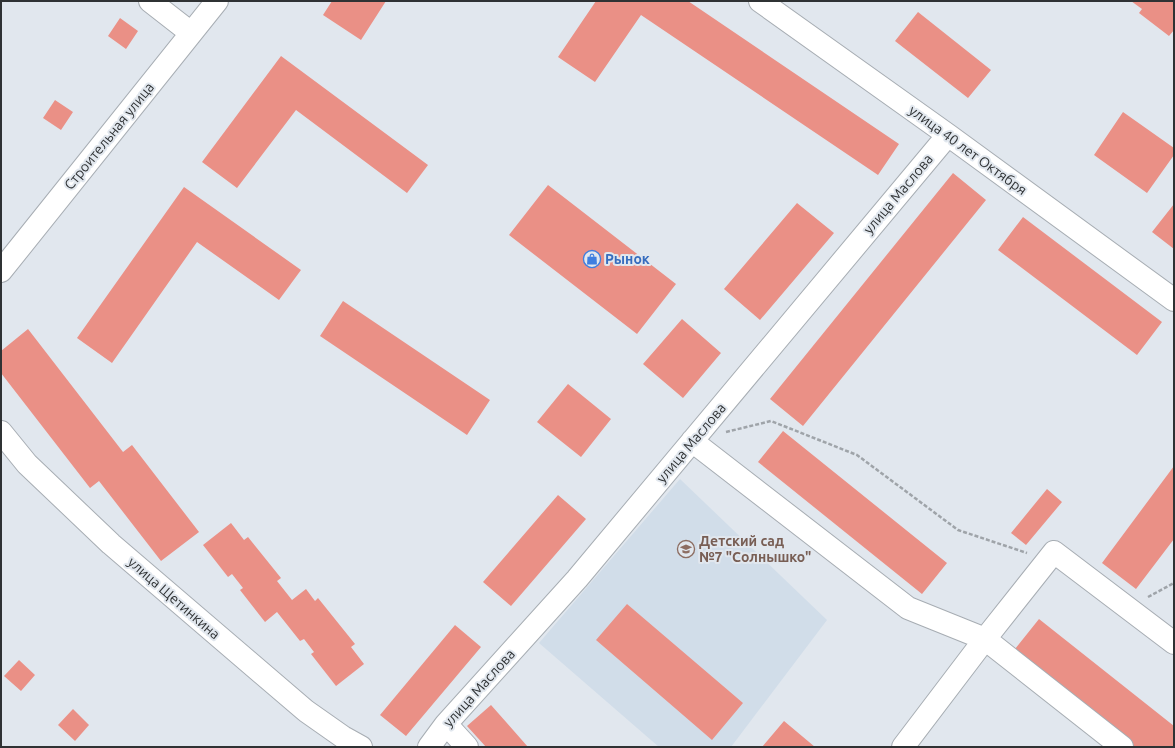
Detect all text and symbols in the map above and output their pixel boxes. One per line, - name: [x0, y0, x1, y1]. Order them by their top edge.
- street label: Строительная улица: [61, 79, 157, 193]
- street label: улица 40 лет Октября: [906, 102, 1030, 198]
- street label: улица Маслова: [860, 151, 936, 237]
- shop icon: Рынок: [582, 249, 602, 269]
- place label: Рынок: [605, 251, 650, 267]
- street label: улица Маслова: [653, 400, 729, 486]
- place label: Детский сад №7 "Солнышко": [699, 533, 811, 565]
- school or university icon: Детский сад №7 "Солнышко": [676, 539, 696, 559]
- street label: улица Щетинкина: [125, 554, 223, 642]
- street label: улица Маслова: [440, 646, 518, 730]

